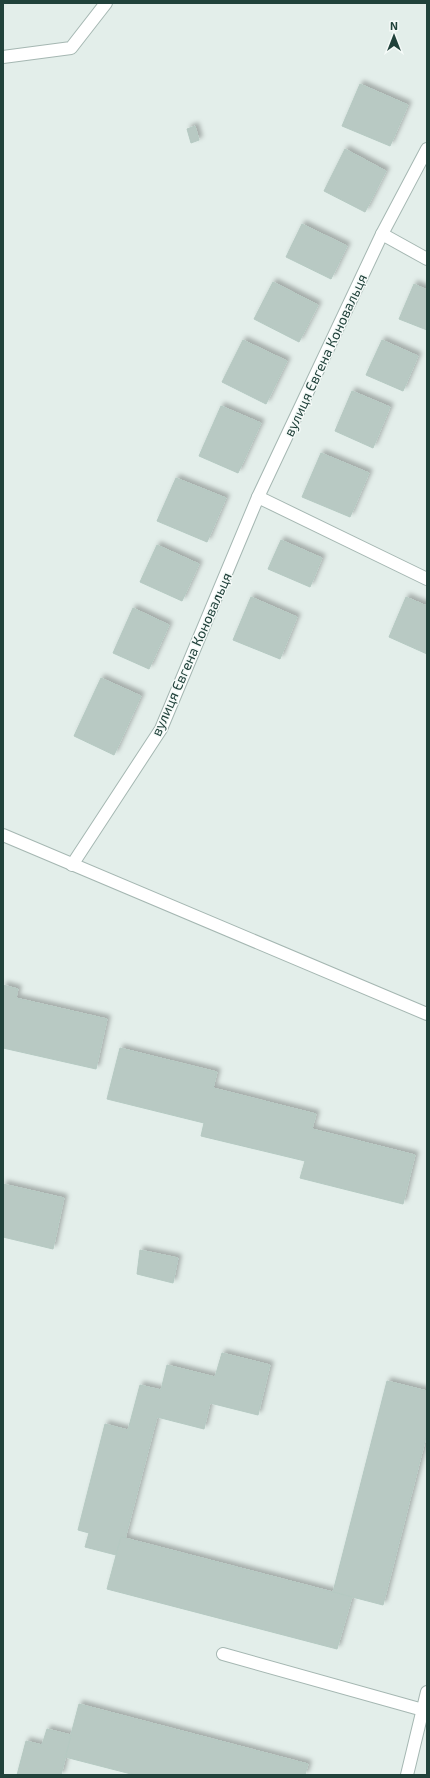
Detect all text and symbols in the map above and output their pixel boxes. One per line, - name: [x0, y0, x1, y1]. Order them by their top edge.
- north arrow: [374, 16, 414, 56]
- text: N: [390, 19, 398, 32]
- street label: вулиця Євгена Коновальця: [280, 271, 370, 439]
- street label: вулиця Євгена Коновальця: [147, 569, 235, 739]

